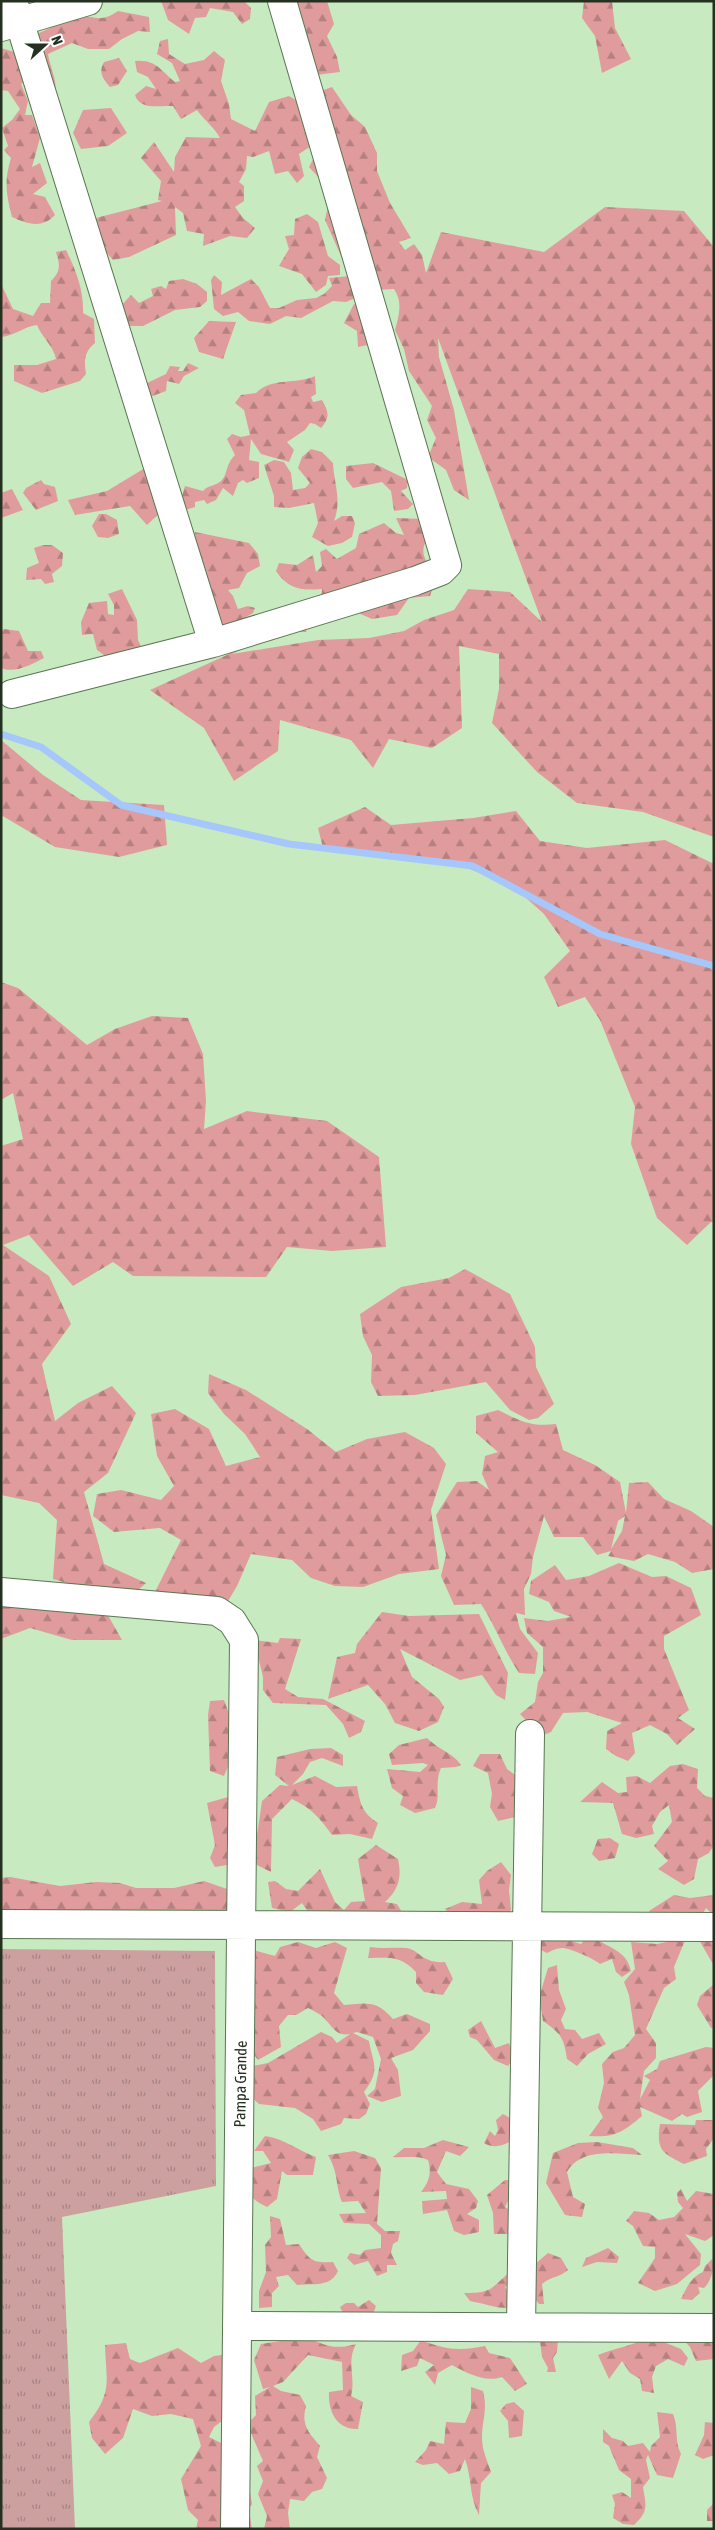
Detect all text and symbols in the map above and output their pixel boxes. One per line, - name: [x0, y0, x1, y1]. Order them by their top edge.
- north arrow: [20, 20, 70, 70]
- text: N: [48, 34, 66, 47]
- street label: Pampa Grande: [230, 2041, 251, 2127]

